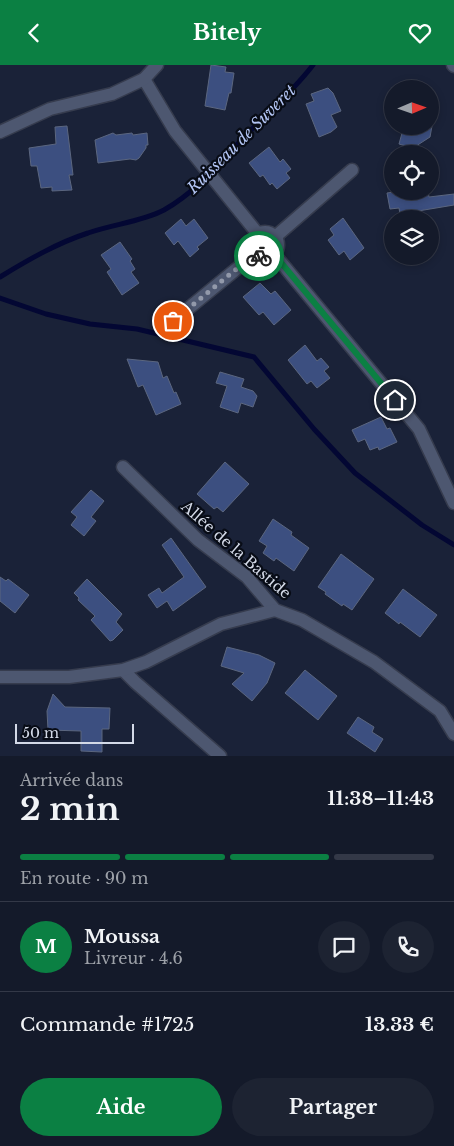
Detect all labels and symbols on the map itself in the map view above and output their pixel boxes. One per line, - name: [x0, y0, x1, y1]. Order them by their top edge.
- water label: Ruisseau de Suveret: [182, 80, 300, 198]
- north arrow: [384, 80, 439, 135]
- courier: [234, 231, 284, 281]
- pin: [152, 300, 194, 342]
- pin: [374, 379, 416, 421]
- street label: Allée de la Bastide: [177, 496, 295, 602]
- scale bar: [15, 721, 134, 744]

